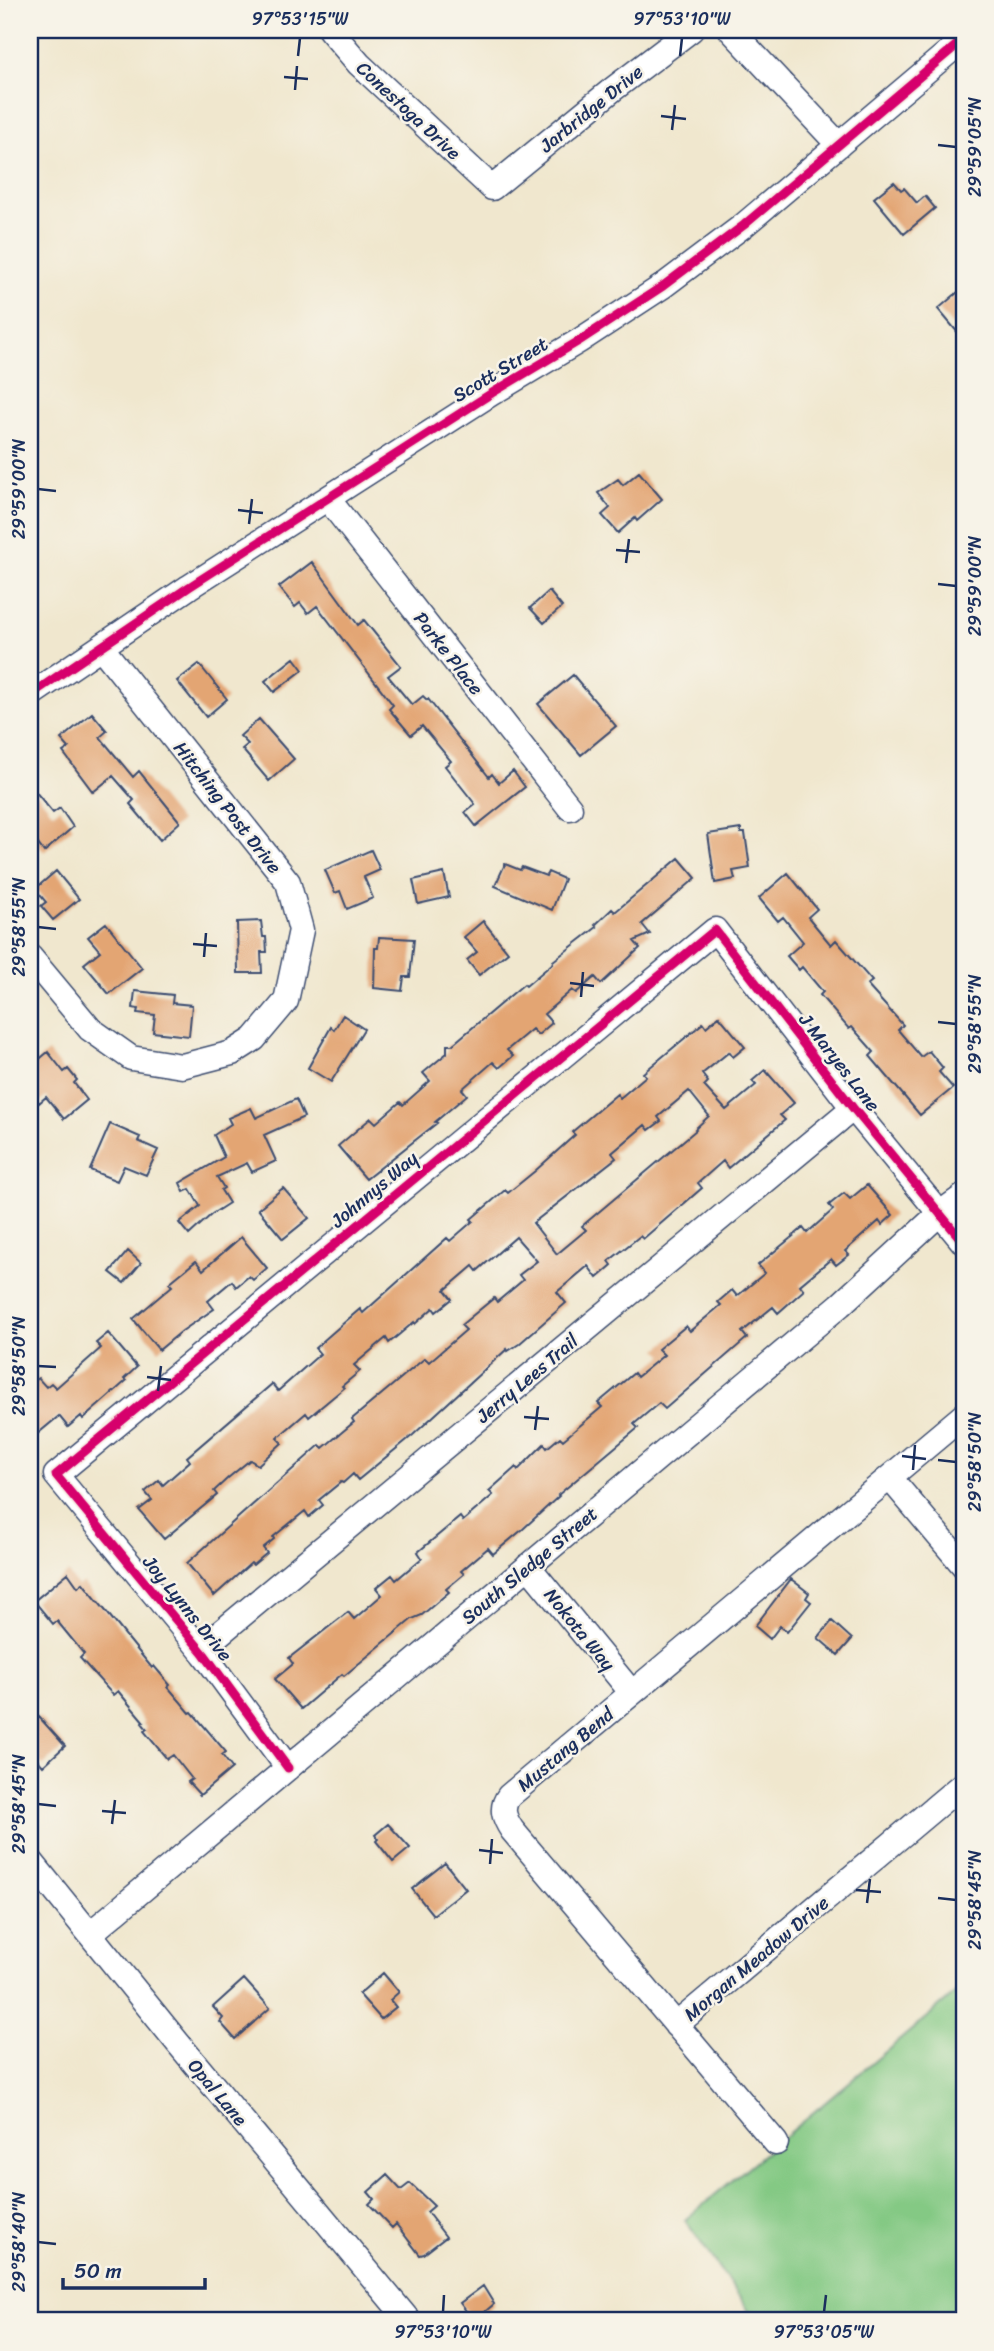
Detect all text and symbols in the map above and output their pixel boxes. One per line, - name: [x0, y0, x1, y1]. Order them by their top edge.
- text: 97°53'15"W: [252, 3, 349, 35]
- text: 97°53'10"W: [633, 3, 732, 35]
- street label: Conestoga Drive: [348, 53, 469, 168]
- street label: Jarbridge Drive: [531, 56, 651, 162]
- text: 29°59'05"N: [959, 96, 991, 197]
- street label: Scott Street: [446, 328, 555, 411]
- text: 29°59'00"N: [3, 438, 35, 539]
- text: 29°59'00"N: [959, 535, 991, 636]
- street label: Parke Place: [405, 604, 492, 703]
- street label: Hitching Post Drive: [165, 734, 290, 881]
- text: 29°58'55"N: [3, 877, 35, 977]
- text: 29°58'55"N: [959, 974, 991, 1074]
- street label: J Maryes Lane: [790, 1005, 889, 1119]
- street label: Johnnys Way: [322, 1142, 426, 1237]
- text: 29°58'50"N: [3, 1315, 35, 1416]
- street label: Jerry Lees Trail: [468, 1325, 587, 1432]
- text: 29°58'50"N: [959, 1411, 991, 1512]
- street label: South Sledge Street: [453, 1498, 605, 1633]
- street label: Joy Lynns Drive: [133, 1547, 241, 1669]
- street label: Nokota Way: [536, 1580, 624, 1678]
- street label: Mustang Bend: [509, 1697, 623, 1800]
- text: 29°58'45"N: [3, 1754, 35, 1854]
- text: 29°58'45"N: [959, 1850, 991, 1950]
- street label: Morgan Meadow Drive: [676, 1887, 837, 2030]
- street label: Opal Lane: [179, 2051, 256, 2134]
- text: 29°58'40"N: [3, 2191, 35, 2292]
- scale bar: [63, 2246, 205, 2290]
- text: 50 m: [74, 2252, 122, 2290]
- text: 97°53'10"W: [394, 2316, 493, 2348]
- text: 97°53'05"W: [774, 2316, 875, 2348]

